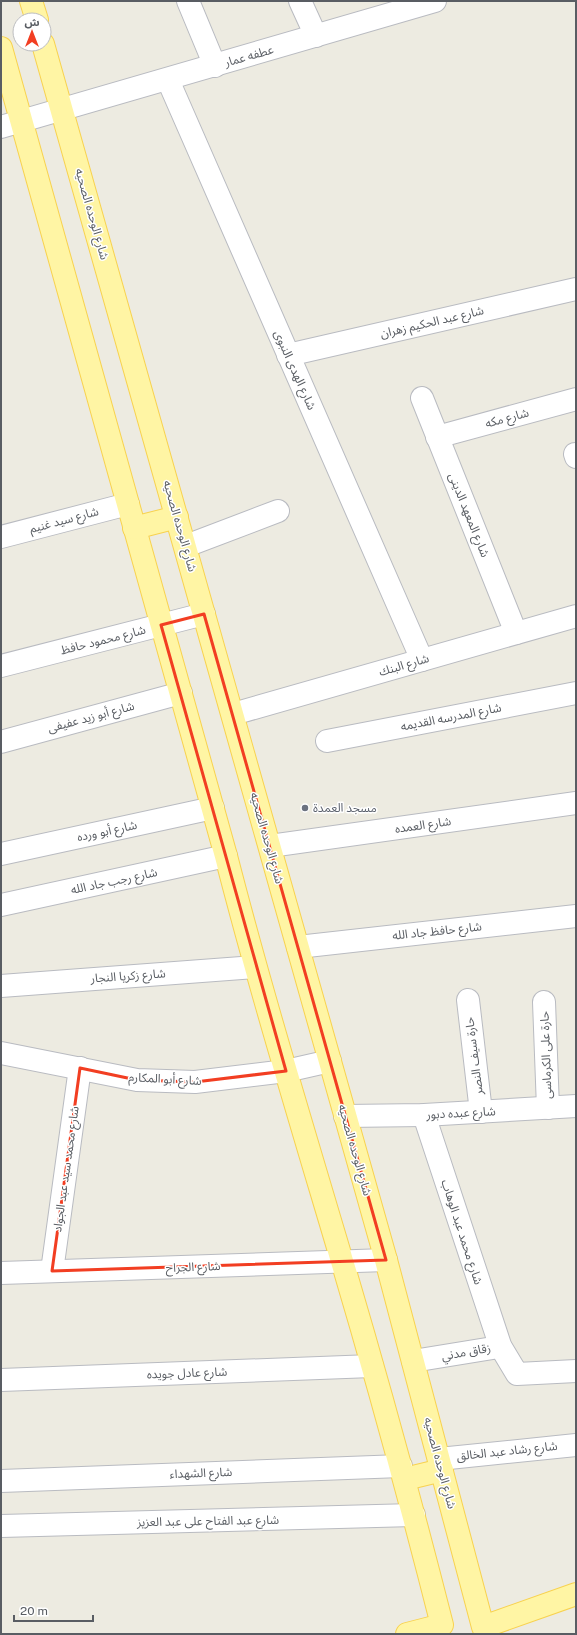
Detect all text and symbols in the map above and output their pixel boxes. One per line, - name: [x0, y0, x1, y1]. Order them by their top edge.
- north arrow: [12, 12, 52, 52]
- text: ش: [24, 16, 40, 29]
- street label: عطفه عمار: [222, 42, 275, 70]
- street label: شارع الوحده الصحيه: [70, 167, 112, 262]
- street label: شارع عبد الحكيم زهران: [379, 303, 486, 343]
- street label: شارع الهدى النبوى: [269, 328, 319, 413]
- street label: شارع مكه: [484, 405, 531, 432]
- street label: شارع المعهد الدينى: [444, 471, 492, 560]
- street label: شارع الوحده الصحيه: [158, 479, 200, 574]
- street label: شارع سيد غنيم: [28, 504, 101, 538]
- street label: شارع محمود حافظ: [59, 623, 148, 659]
- street label: شارع البنك: [377, 651, 431, 681]
- street label: شارع أبو زيد عفيفى: [46, 698, 136, 737]
- street label: شارع المدرسه القديمه: [399, 700, 503, 736]
- street label: شارع الوحده الصحيه: [245, 791, 287, 886]
- place label: مسجد العمدة: [313, 801, 377, 815]
- marker: مسجد العمدة: [300, 803, 310, 813]
- street label: شارع العمده: [394, 814, 452, 838]
- street label: شارع أبو ورده: [76, 817, 139, 846]
- street label: شارع رجب جاد الله: [70, 865, 159, 899]
- street label: شارع حافظ جاد الله: [392, 919, 483, 945]
- street label: شارع زكريا النجار: [89, 966, 166, 988]
- street label: حارة على الكرماسى: [537, 1011, 555, 1099]
- street label: حارة سيف النصر: [462, 1016, 486, 1097]
- street label: شارع أبو المكارم: [128, 1070, 202, 1090]
- street label: شارع الوحده الصحيه: [333, 1103, 375, 1198]
- street label: شارع عبده دبور: [425, 1104, 496, 1124]
- street label: شارع محمد سيد عبد الجواد: [50, 1105, 84, 1233]
- street label: شارع محمد عبد الوهاب: [436, 1178, 486, 1287]
- street label: شارع الجراح: [165, 1259, 221, 1277]
- street label: زقاق مدني: [440, 1341, 492, 1366]
- street label: شارع عادل جويده: [147, 1365, 227, 1383]
- street label: شارع الوحده الصحيه: [419, 1416, 459, 1511]
- street label: شارع رشاد عبد الخالق: [456, 1439, 558, 1465]
- street label: شارع الشهداء: [169, 1465, 233, 1483]
- street label: شارع عبد الفتاح على عبد العزيز: [136, 1513, 279, 1531]
- scale bar: [14, 1597, 93, 1623]
- text: 20 m: [20, 1604, 48, 1618]

